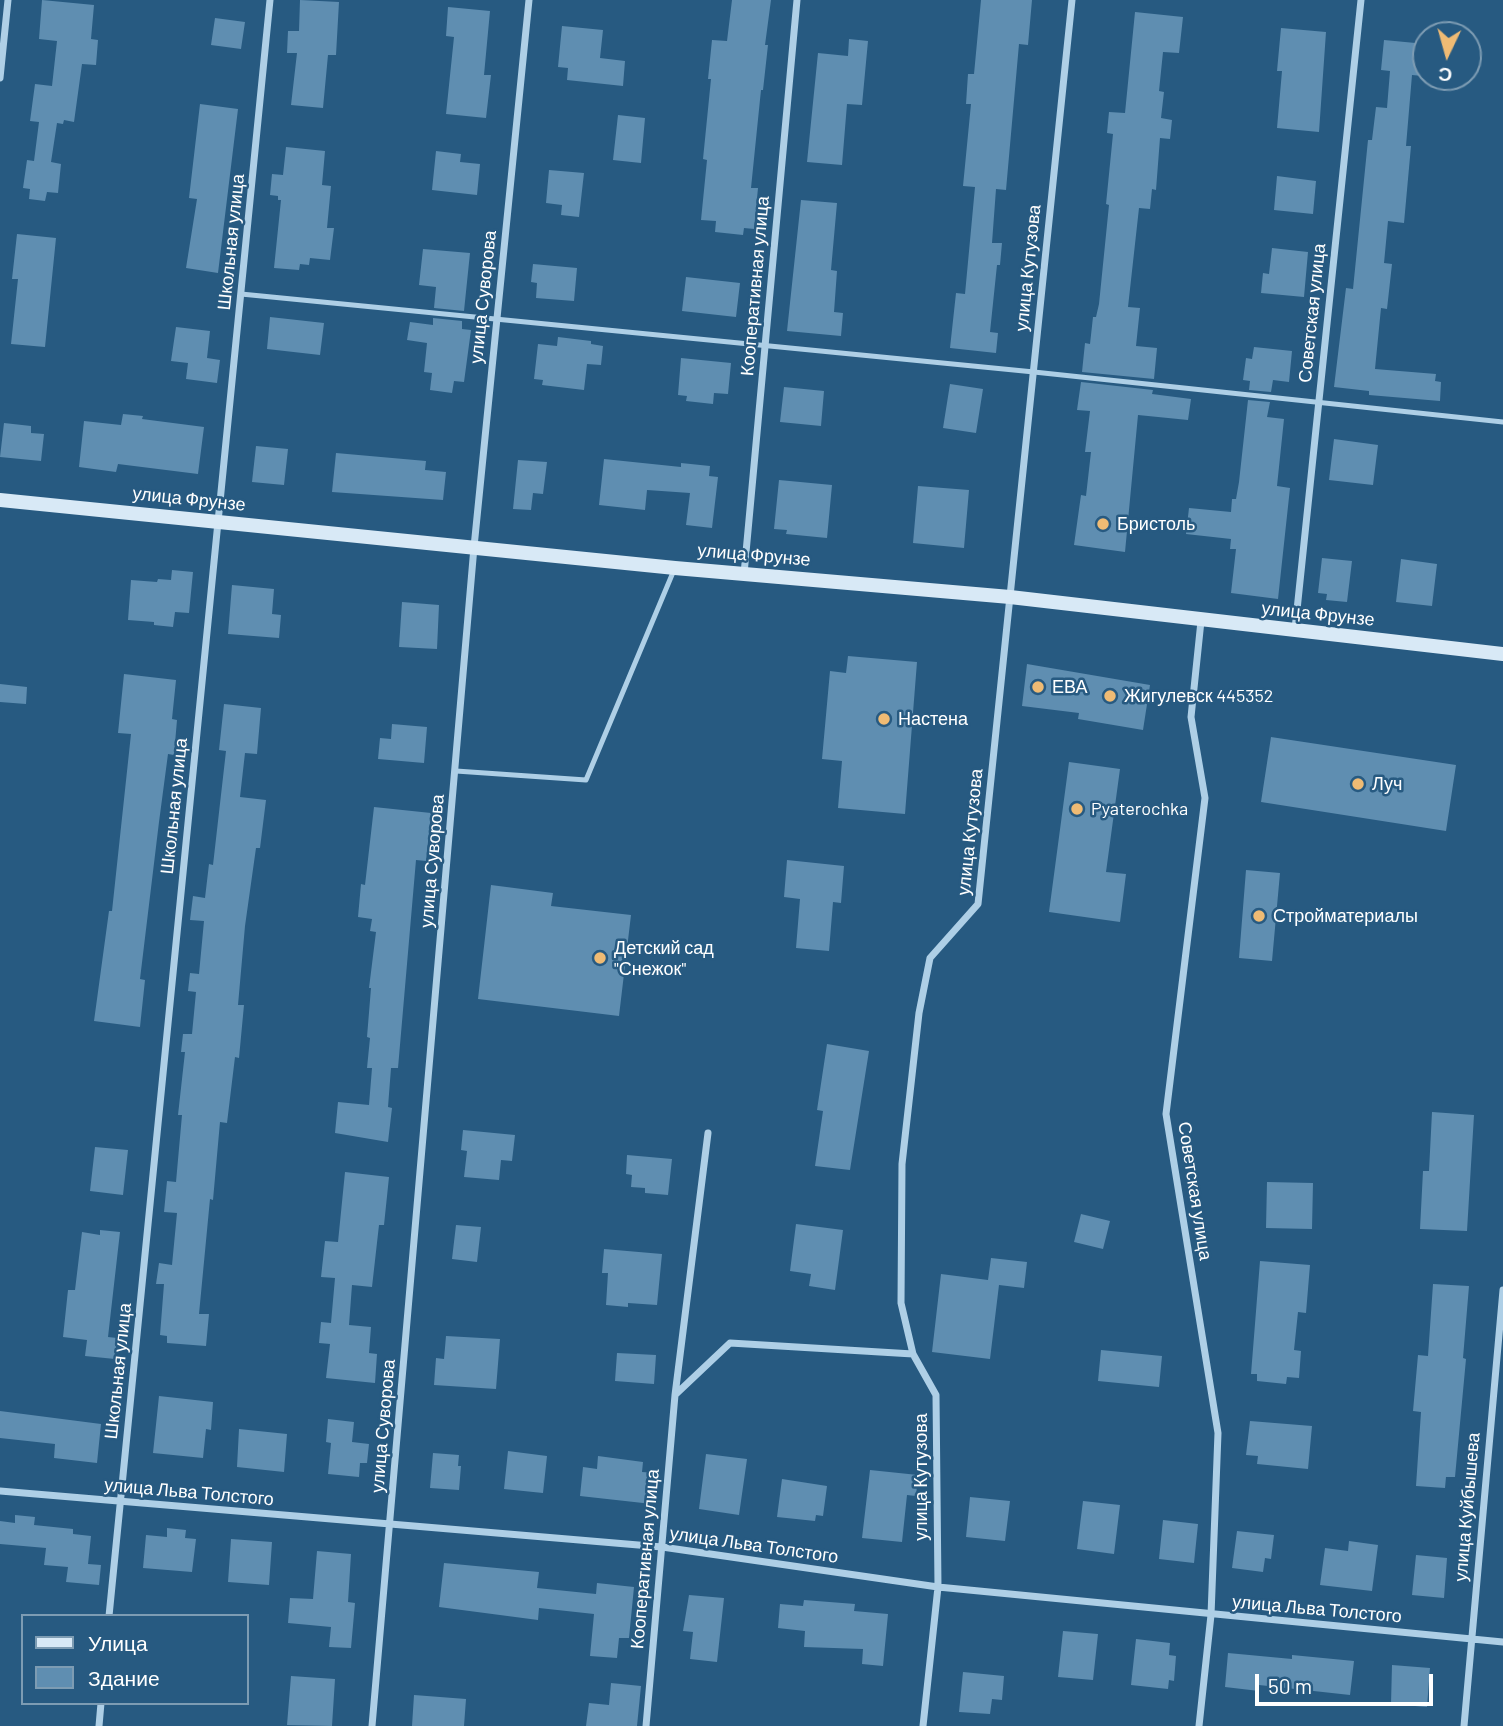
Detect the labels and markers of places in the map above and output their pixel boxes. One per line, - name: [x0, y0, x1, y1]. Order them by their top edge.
- place label: Бристоль: [1117, 513, 1195, 535]
- marker: Бристоль: [1095, 516, 1111, 532]
- place label: ЕВА: [1052, 676, 1087, 698]
- marker: ЕВА: [1030, 679, 1046, 695]
- place label: Жигулевск 445352: [1124, 685, 1273, 707]
- marker: Жигулевск 445352: [1102, 688, 1118, 704]
- place label: Настена: [898, 708, 968, 730]
- marker: Настена: [876, 711, 892, 727]
- place label: Луч: [1372, 773, 1402, 795]
- marker: Луч: [1350, 776, 1366, 792]
- place label: Pyaterochka: [1091, 798, 1188, 820]
- marker: Pyaterochka: [1069, 801, 1085, 817]
- place label: Стройматериалы: [1273, 905, 1418, 927]
- marker: Стройматериалы: [1251, 908, 1267, 924]
- place label: Детский сад "Снежок": [614, 937, 714, 979]
- marker: Детский сад "Снежок": [592, 950, 608, 966]

